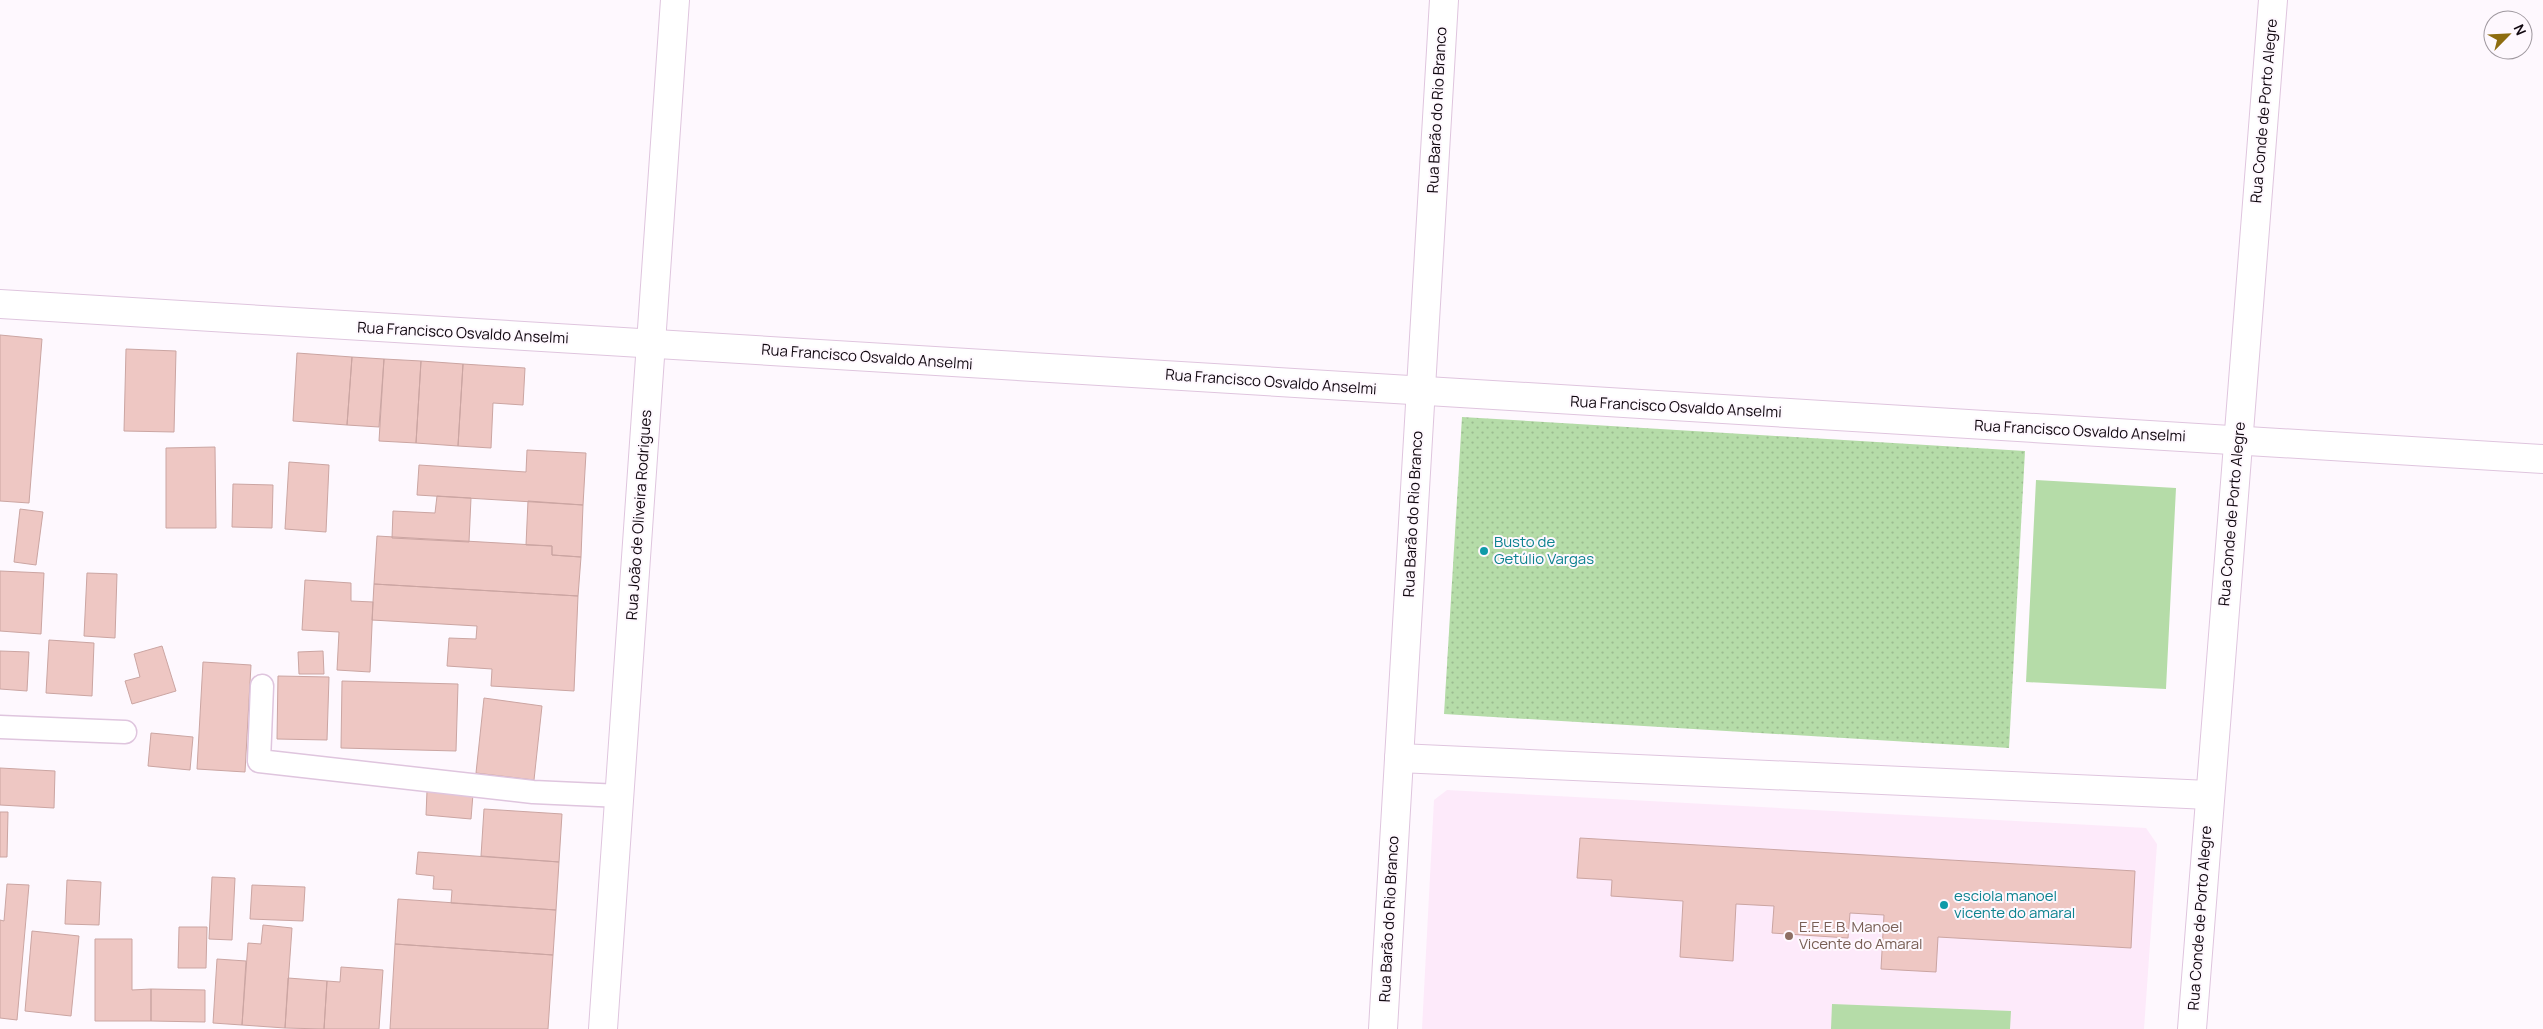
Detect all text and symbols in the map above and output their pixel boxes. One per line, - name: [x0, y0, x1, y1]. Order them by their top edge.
- north arrow: [2483, 10, 2533, 60]
- street label: Rua Conde de Porto Alegre: [2245, 18, 2282, 204]
- text: N: [2510, 21, 2531, 38]
- street label: Rua Barão do Rio Branco: [1422, 26, 1451, 194]
- street label: Rua Francisco Osvaldo Anselmi: [357, 316, 569, 349]
- street label: Rua Francisco Osvaldo Anselmi: [761, 339, 973, 374]
- street label: Rua Francisco Osvaldo Anselmi: [1165, 364, 1377, 399]
- street label: Rua Francisco Osvaldo Anselmi: [1570, 390, 1782, 423]
- street label: Rua João de Oliveira Rodrigues: [621, 409, 656, 621]
- street label: Rua Francisco Osvaldo Anselmi: [1974, 414, 2186, 447]
- street label: Rua Conde de Porto Alegre: [2213, 421, 2250, 607]
- street label: Rua Barão do Rio Branco: [1398, 430, 1427, 598]
- place label: Busto de Getúlio Vargas: [1494, 531, 1594, 569]
- marker: Busto de Getúlio Vargas: [1478, 545, 1490, 557]
- street label: Rua Conde de Porto Alegre: [2183, 825, 2216, 1011]
- street label: Rua Barão do Rio Branco: [1374, 835, 1403, 1003]
- place label: esciola manoel vicente do amaral: [1954, 885, 2075, 923]
- marker: esciola manoel vicente do amaral: [1938, 899, 1950, 911]
- place label: E.E.E.B. Manoel Vicente do Amaral: [1799, 916, 1923, 954]
- marker: E.E.E.B. Manoel Vicente do Amaral: [1783, 930, 1795, 942]

